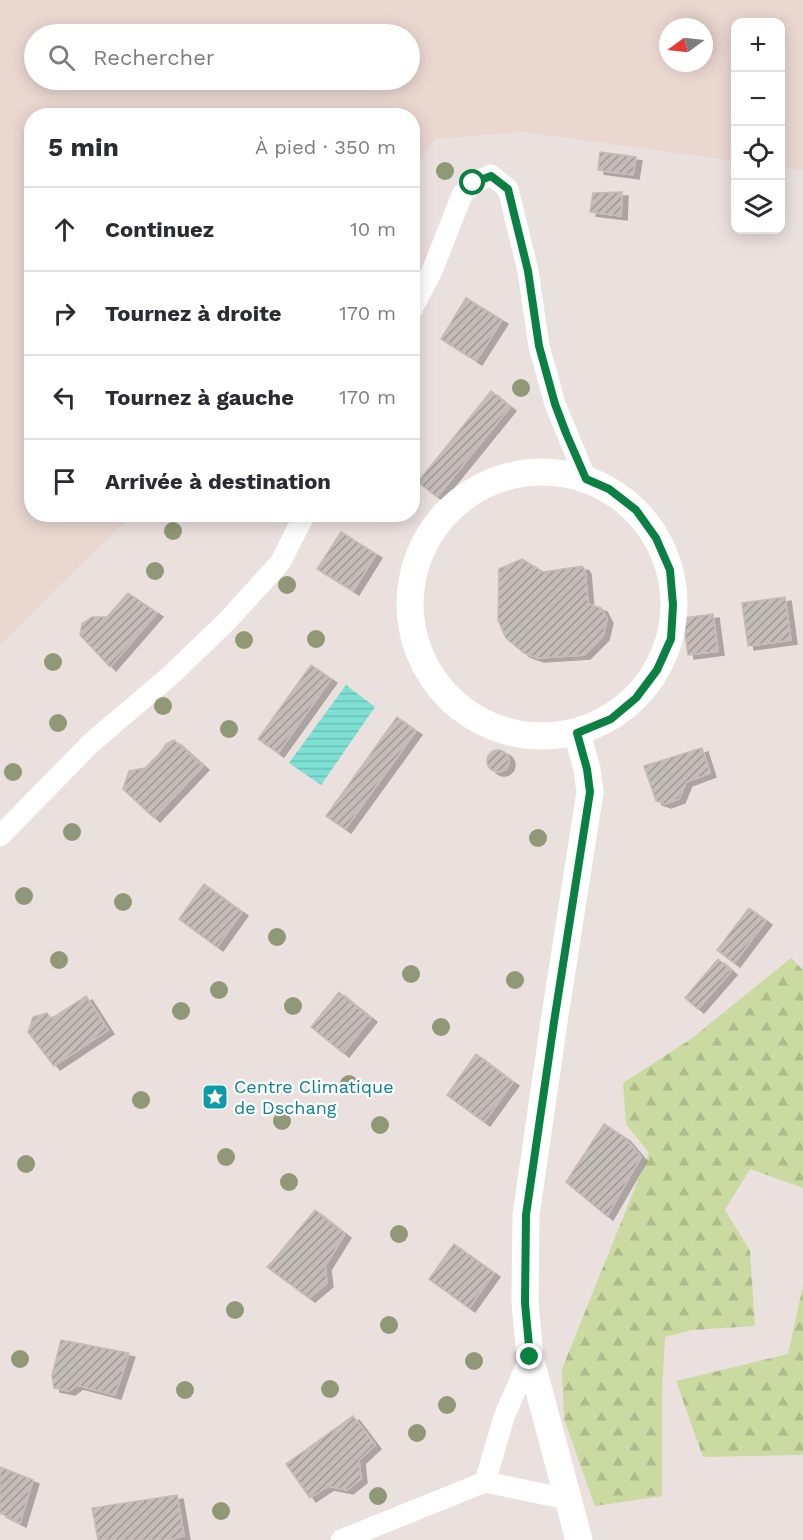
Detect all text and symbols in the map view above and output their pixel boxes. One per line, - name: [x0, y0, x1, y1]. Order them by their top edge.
- north arrow: [659, 18, 713, 72]
- map controls: [731, 18, 785, 234]
- button: +: [731, 18, 785, 72]
- search box: [24, 24, 420, 90]
- icon: search: [45, 41, 78, 74]
- text: Rechercher: [93, 45, 215, 70]
- button: −: [731, 72, 785, 126]
- button: locate: [731, 126, 785, 180]
- text: 5 min: [48, 132, 119, 162]
- text: À pied · 350 m: [255, 135, 396, 159]
- route start: [459, 169, 485, 195]
- button: layers: [731, 180, 785, 234]
- icon: ahead: [48, 213, 81, 246]
- text: Continuez: [105, 217, 214, 242]
- text: 10 m: [350, 217, 396, 241]
- icon: right: [48, 297, 81, 330]
- text: Tournez à droite: [105, 301, 282, 326]
- text: 170 m: [339, 301, 396, 325]
- icon: left: [48, 381, 81, 414]
- text: Tournez à gauche: [105, 385, 294, 410]
- text: 170 m: [339, 385, 396, 409]
- icon: arrive: [48, 465, 81, 498]
- text: Arrivée à destination: [105, 469, 331, 494]
- place label: Centre Climatique de Dschang: [234, 1076, 394, 1118]
- place icon: Centre Climatique de Dschang: [200, 1082, 230, 1112]
- route end: [516, 1343, 542, 1369]

